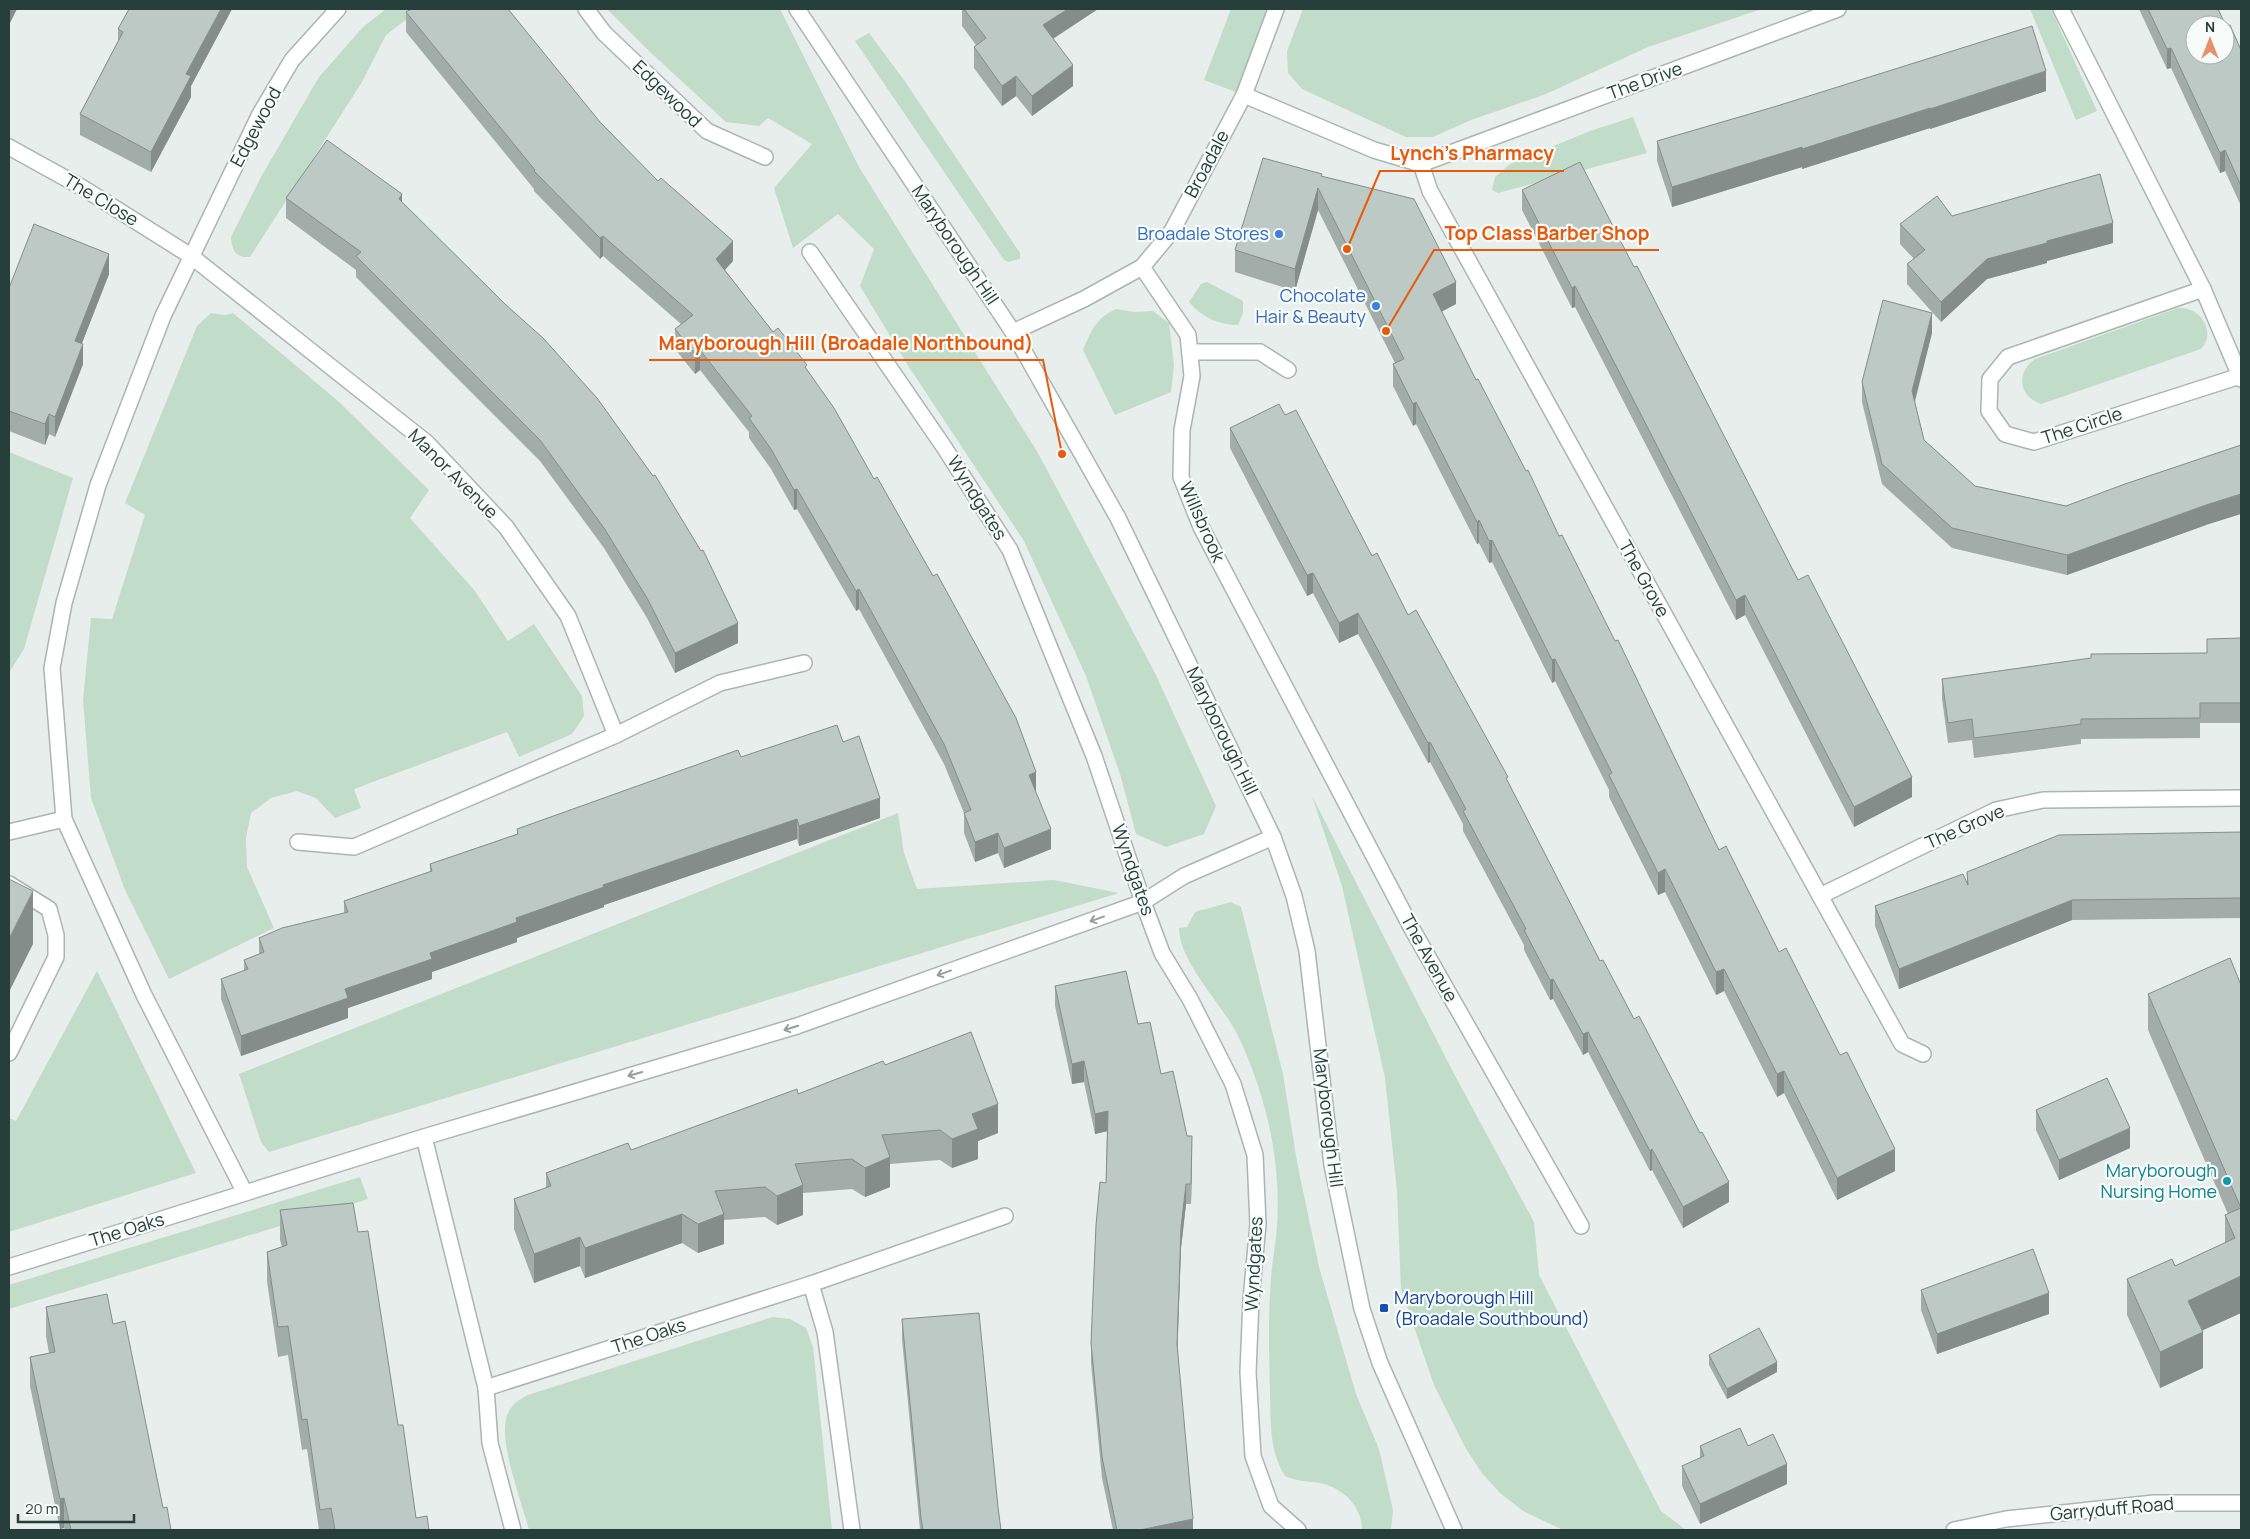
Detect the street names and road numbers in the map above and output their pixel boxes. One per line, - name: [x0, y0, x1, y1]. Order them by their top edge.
- street label: Edgewood: [628, 54, 707, 132]
- street label: The Drive: [1604, 56, 1685, 105]
- street label: Edgewood: [224, 82, 286, 171]
- street label: Broadale: [1178, 125, 1234, 202]
- street label: The Close: [60, 167, 143, 231]
- street label: Maryborough Hill: [907, 180, 1005, 309]
- street label: The Circle: [2038, 401, 2125, 449]
- street label: Manor Avenue: [403, 423, 504, 524]
- street label: Wyndgates: [942, 451, 1013, 544]
- street label: Willsbrook: [1175, 478, 1232, 567]
- street label: The Grove: [1614, 536, 1676, 621]
- street label: Maryborough Hill: [1181, 662, 1264, 799]
- street label: The Grove: [1921, 798, 2008, 854]
- street label: Wyndgates: [1107, 821, 1161, 919]
- street label: The Avenue: [1396, 909, 1464, 1006]
- street label: Maryborough Hill: [1309, 1047, 1349, 1189]
- street label: The Oaks: [86, 1206, 167, 1252]
- street label: Wyndgates: [1239, 1216, 1267, 1312]
- street label: The Oaks: [608, 1312, 689, 1358]
- street label: Garryduff Road: [2049, 1491, 2175, 1525]

